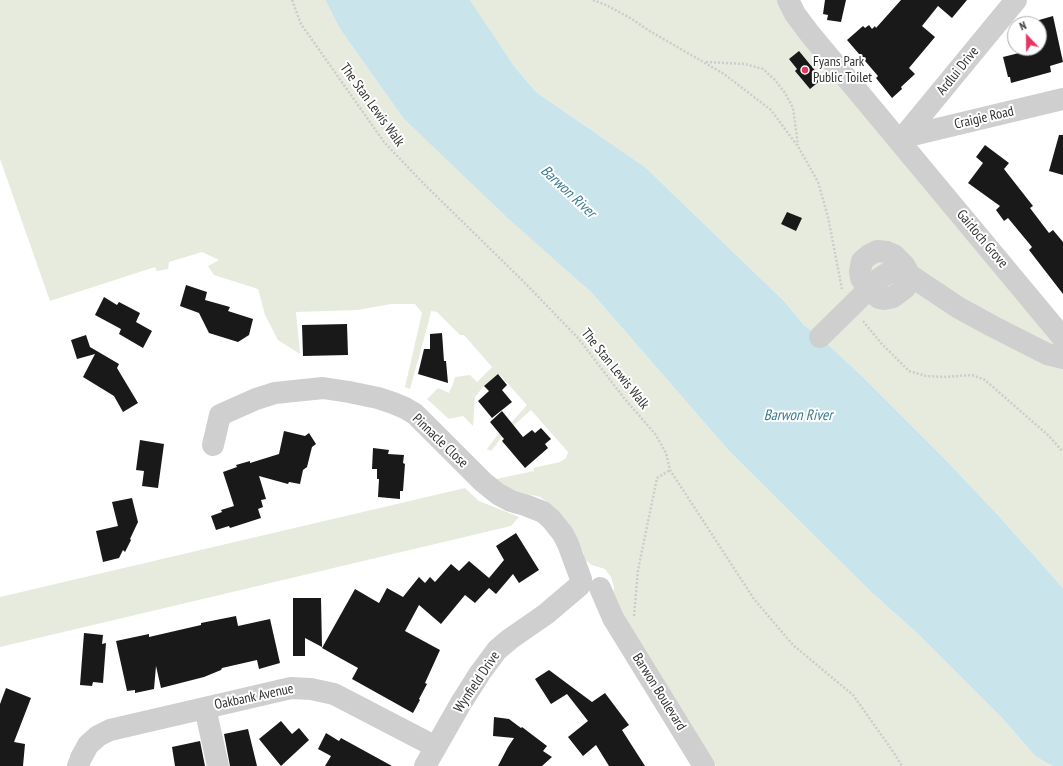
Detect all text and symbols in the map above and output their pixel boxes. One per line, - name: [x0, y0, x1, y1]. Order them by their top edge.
- north arrow: [1007, 16, 1047, 56]
- text: N: [1017, 18, 1028, 33]
- street label: Ardlui Drive: [933, 43, 983, 99]
- place label: Fyans Park Public Toilet: [813, 54, 872, 86]
- street label: The Stan Lewis Walk: [336, 60, 408, 150]
- marker: Fyans Park Public Toilet: [800, 65, 810, 75]
- street label: Craigie Road: [953, 103, 1015, 133]
- water label: Barwon River: [537, 162, 599, 222]
- street label: Gairloch Grove: [953, 207, 1011, 271]
- street label: The Stan Lewis Walk: [577, 325, 653, 413]
- water label: Barwon River: [764, 407, 832, 425]
- street label: Pinnacle Close: [409, 410, 471, 472]
- street label: Wynfield Drive: [450, 648, 504, 716]
- street label: Barwon Boulevard: [629, 650, 689, 734]
- street label: Oakbank Avenue: [213, 680, 295, 714]

